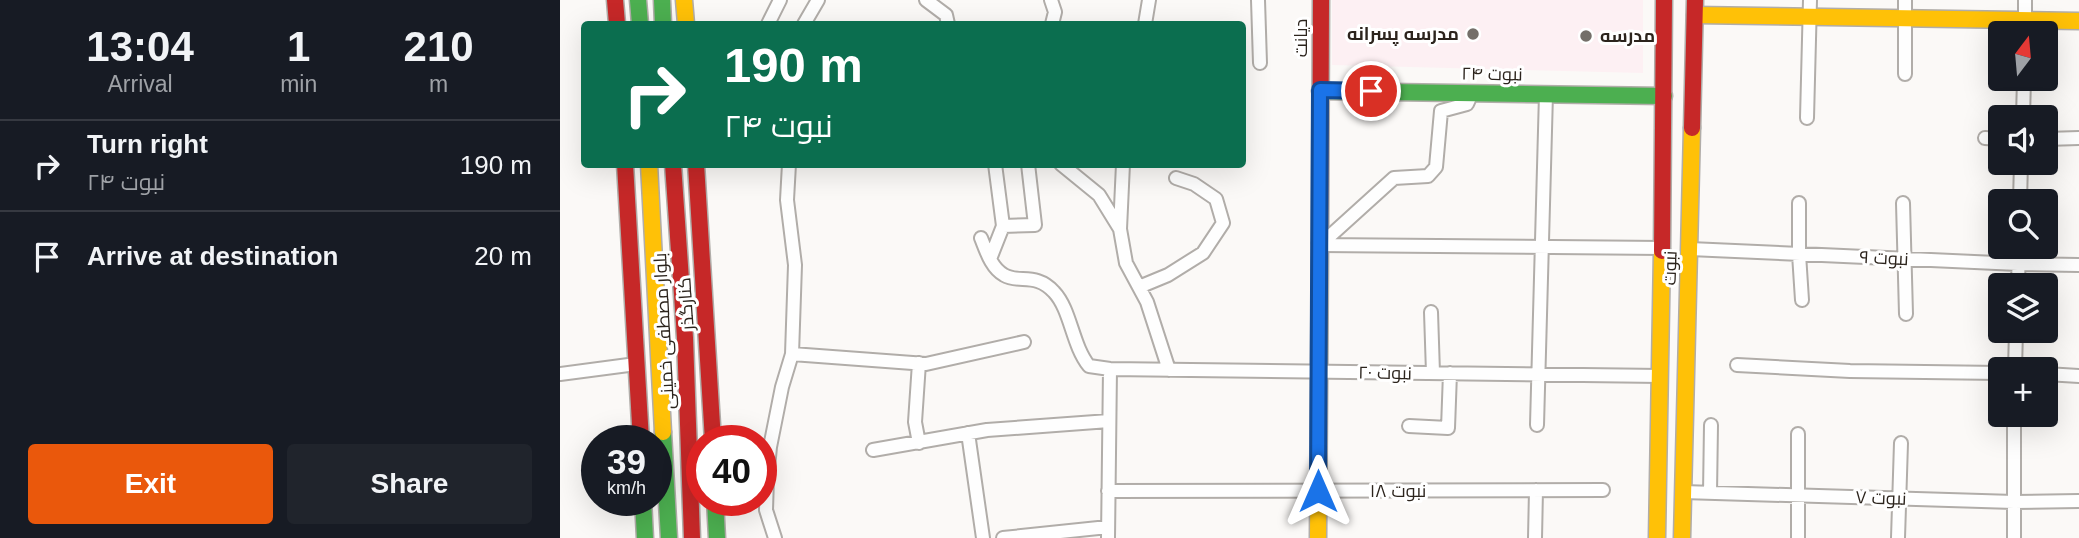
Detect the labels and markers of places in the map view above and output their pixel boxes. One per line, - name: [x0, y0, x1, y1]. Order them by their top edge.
- place label: مدرسه پسرانه: [1347, 24, 1459, 46]
- marker: مدرسه پسرانه: [1465, 26, 1481, 42]
- place label: مدرسه: [1600, 26, 1655, 46]
- marker: مدرسه: [1578, 28, 1594, 44]
- pin: [1341, 61, 1401, 121]

